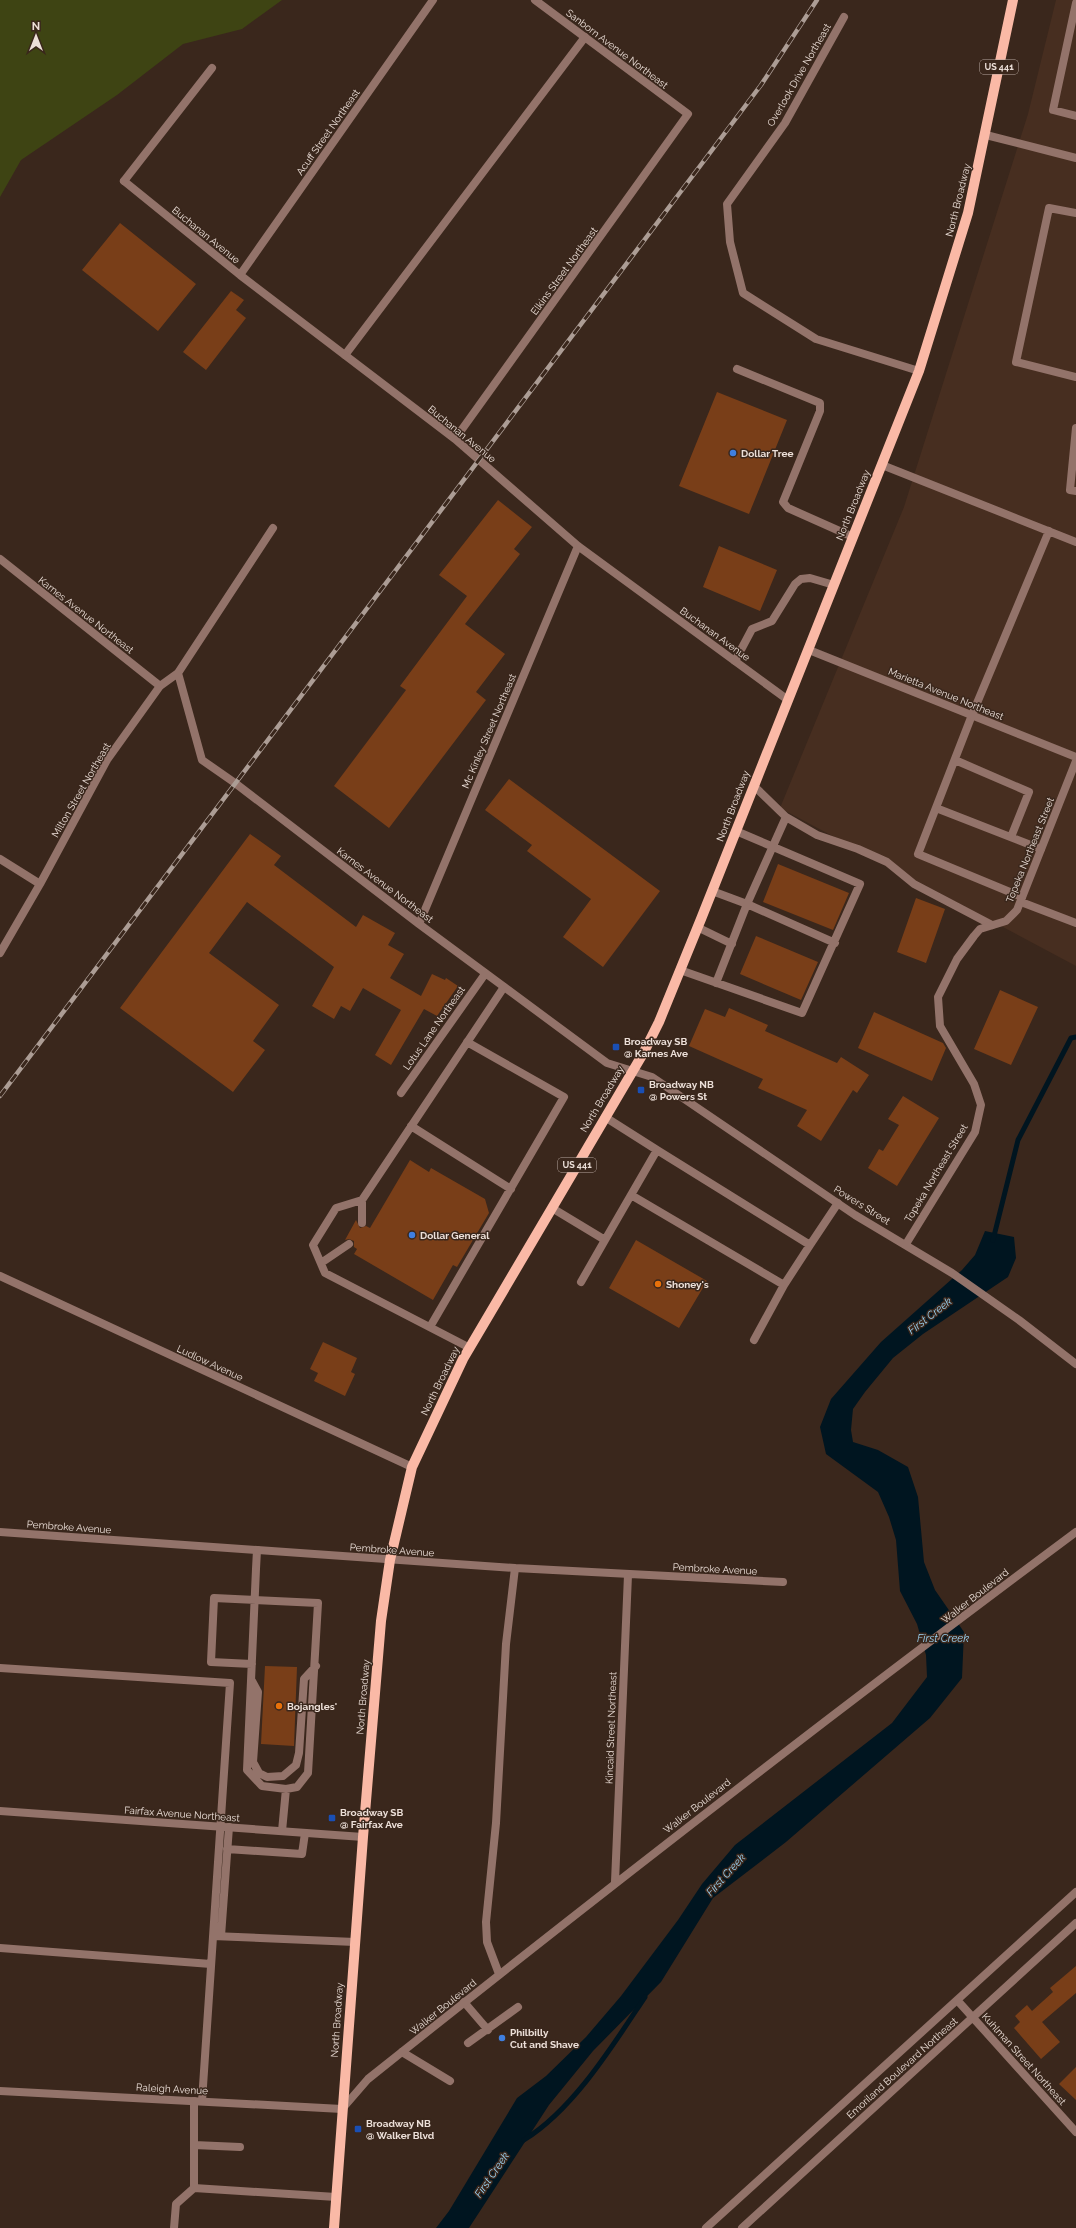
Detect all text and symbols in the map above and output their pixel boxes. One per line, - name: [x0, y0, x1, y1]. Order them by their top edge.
- street label: Sanborn Avenue Northeast: [564, 7, 671, 91]
- north arrow: [16, 16, 56, 56]
- text: N: [32, 20, 40, 33]
- street label: Overlook Drive Northeast: [765, 21, 833, 128]
- road number: US 441: [980, 60, 1018, 74]
- street label: Acuff Street Northeast: [294, 86, 362, 177]
- street label: North Broadway: [944, 162, 973, 238]
- street label: Buchanan Avenue: [170, 204, 242, 266]
- street label: Elkins Street Northeast: [529, 225, 600, 317]
- street label: Buchanan Avenue: [426, 403, 498, 465]
- marker: Dollar Tree: [728, 448, 738, 458]
- place label: Dollar Tree: [741, 448, 794, 459]
- street label: North Broadway: [834, 468, 872, 542]
- street label: Karnes Avenue Northeast: [36, 574, 136, 656]
- street label: Buchanan Avenue: [678, 605, 752, 663]
- street label: Marietta Avenue Northeast: [887, 666, 1006, 722]
- street label: Mc Kinley Street Northeast: [460, 671, 518, 790]
- street label: Milton Street Northeast: [49, 740, 113, 839]
- street label: North Broadway: [714, 768, 752, 843]
- street label: Topeka Northeast Street: [1004, 795, 1056, 904]
- street label: Karnes Avenue Northeast: [335, 845, 436, 925]
- street label: Lotus Lane Northeast: [401, 984, 467, 1072]
- place label: Broadway SB @ Karnes Ave: [624, 1036, 688, 1059]
- marker: Broadway SB @ Karnes Ave: [611, 1042, 621, 1052]
- street label: North Broadway: [578, 1063, 626, 1134]
- place label: Broadway NB @ Powers St: [649, 1079, 714, 1102]
- marker: Broadway NB @ Powers St: [636, 1085, 646, 1095]
- street label: Topeka Northeast Street: [902, 1121, 970, 1224]
- road number: US 441: [558, 1158, 596, 1172]
- street label: Powers Street: [832, 1183, 893, 1227]
- marker: Dollar General: [407, 1230, 417, 1240]
- place label: Dollar General: [420, 1230, 490, 1241]
- marker: Shoney's: [653, 1279, 663, 1289]
- place label: Shoney's: [666, 1279, 709, 1290]
- water label: First Creek: [905, 1295, 955, 1337]
- street label: Ludlow Avenue: [175, 1343, 245, 1383]
- street label: North Broadway: [419, 1344, 462, 1417]
- street label: Pembroke Avenue: [26, 1519, 112, 1535]
- street label: Pembroke Avenue: [349, 1542, 435, 1558]
- street label: Pembroke Avenue: [672, 1561, 758, 1577]
- street label: Walker Boulevard: [939, 1566, 1011, 1626]
- water label: First Creek: [917, 1632, 969, 1645]
- street label: North Broadway: [354, 1659, 372, 1735]
- street label: Kincaid Street Northeast: [604, 1671, 618, 1784]
- marker: Bojangles': [274, 1701, 284, 1711]
- place label: Bojangles': [287, 1701, 337, 1712]
- street label: Walker Boulevard: [661, 1776, 733, 1836]
- street label: Fairfax Avenue Northeast: [124, 1804, 241, 1824]
- place label: Broadway SB @ Fairfax Ave: [340, 1807, 403, 1830]
- marker: Broadway SB @ Fairfax Ave: [327, 1813, 337, 1823]
- water label: First Creek: [704, 1851, 748, 1899]
- street label: Walker Boulevard: [408, 1977, 478, 2037]
- street label: North Broadway: [329, 1982, 345, 2058]
- street label: Kuhlman Street Northeast: [980, 2011, 1069, 2108]
- street label: Emoriland Boulevard Northeast: [844, 2015, 960, 2121]
- place label: Philbilly Cut and Shave: [510, 2027, 579, 2050]
- marker: Philbilly Cut and Shave: [497, 2033, 507, 2043]
- street label: Raleigh Avenue: [136, 2082, 208, 2096]
- place label: Broadway NB @ Walker Blvd: [366, 2118, 435, 2141]
- marker: Broadway NB @ Walker Blvd: [353, 2124, 363, 2134]
- water label: First Creek: [472, 2150, 512, 2200]

